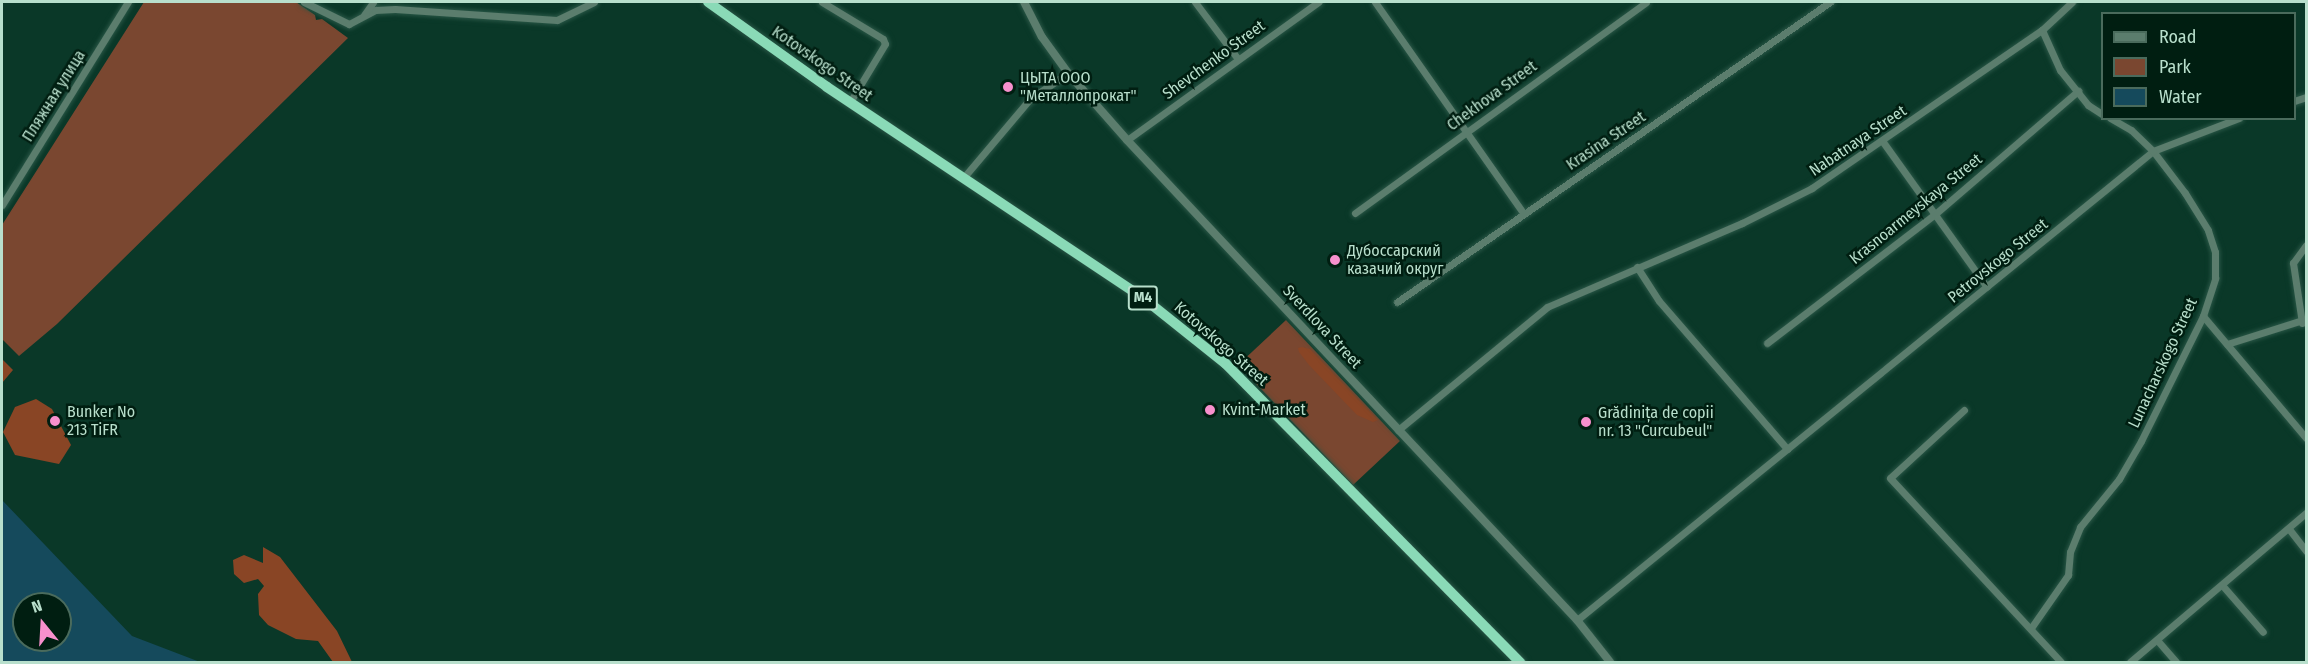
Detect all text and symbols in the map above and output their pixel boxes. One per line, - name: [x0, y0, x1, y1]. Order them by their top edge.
- legend: [2101, 12, 2296, 120]
- street label: Shevchenko Street: [1159, 16, 1269, 104]
- street label: Kotovskogo Street: [768, 22, 876, 106]
- text: Road: [2159, 26, 2196, 48]
- street label: Пляжная улица: [18, 47, 90, 145]
- text: Park: [2159, 56, 2191, 78]
- street label: Chekhova Street: [1443, 57, 1541, 135]
- place label: ЦЫТА ООО "Металлопрокат": [1020, 68, 1136, 106]
- marker: ЦЫТА ООО "Металлопрокат": [1001, 80, 1015, 94]
- text: Water: [2159, 86, 2202, 108]
- street label: Nabatnaya Street: [1806, 101, 1910, 181]
- street label: Krasina Street: [1563, 107, 1649, 175]
- street label: Krasnoarmeyskaya Street: [1846, 150, 1986, 268]
- street label: Petrovskogo Street: [1944, 215, 2052, 307]
- place label: Дубоссарский казачий округ: [1347, 241, 1443, 279]
- marker: Дубоссарский казачий округ: [1328, 253, 1342, 267]
- street label: Sverdlova Street: [1279, 281, 1365, 373]
- road number: M4: [1126, 286, 1160, 310]
- street label: Lunacharskogo Street: [2124, 295, 2202, 431]
- street label: Kotovskogo Street: [1170, 298, 1272, 390]
- place label: Kvint-Market: [1222, 400, 1306, 420]
- place label: Bunker No 213 TiFR: [67, 402, 135, 440]
- marker: Kvint-Market: [1203, 403, 1217, 417]
- place label: Grădinița de copii nr. 13 "Curcubeul": [1598, 403, 1714, 441]
- marker: Bunker No 213 TiFR: [48, 414, 62, 428]
- marker: Grădinița de copii nr. 13 "Curcubeul": [1579, 415, 1593, 429]
- north arrow: [12, 592, 72, 652]
- text: N: [29, 596, 44, 617]

